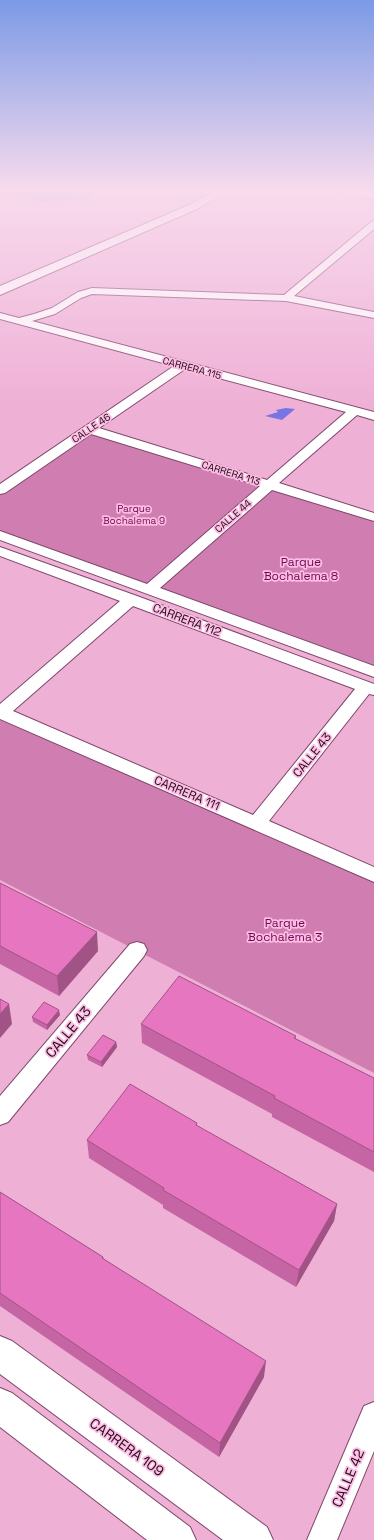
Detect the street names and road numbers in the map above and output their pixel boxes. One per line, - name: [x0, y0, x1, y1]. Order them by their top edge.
- street label: CARRERA 115: [161, 354, 223, 382]
- street label: CALLE 46: [69, 410, 113, 446]
- street label: CARRERA 113: [200, 458, 262, 488]
- street label: CALLE 44: [212, 497, 254, 535]
- street label: CARRERA 112: [150, 600, 224, 640]
- street label: CALLE 43: [289, 729, 335, 781]
- street label: CARRERA 111: [152, 772, 222, 814]
- street label: CALLE 43: [41, 1003, 95, 1061]
- street label: CARRERA 109: [86, 1414, 168, 1480]
- street label: CALLE 42: [328, 1446, 368, 1510]

